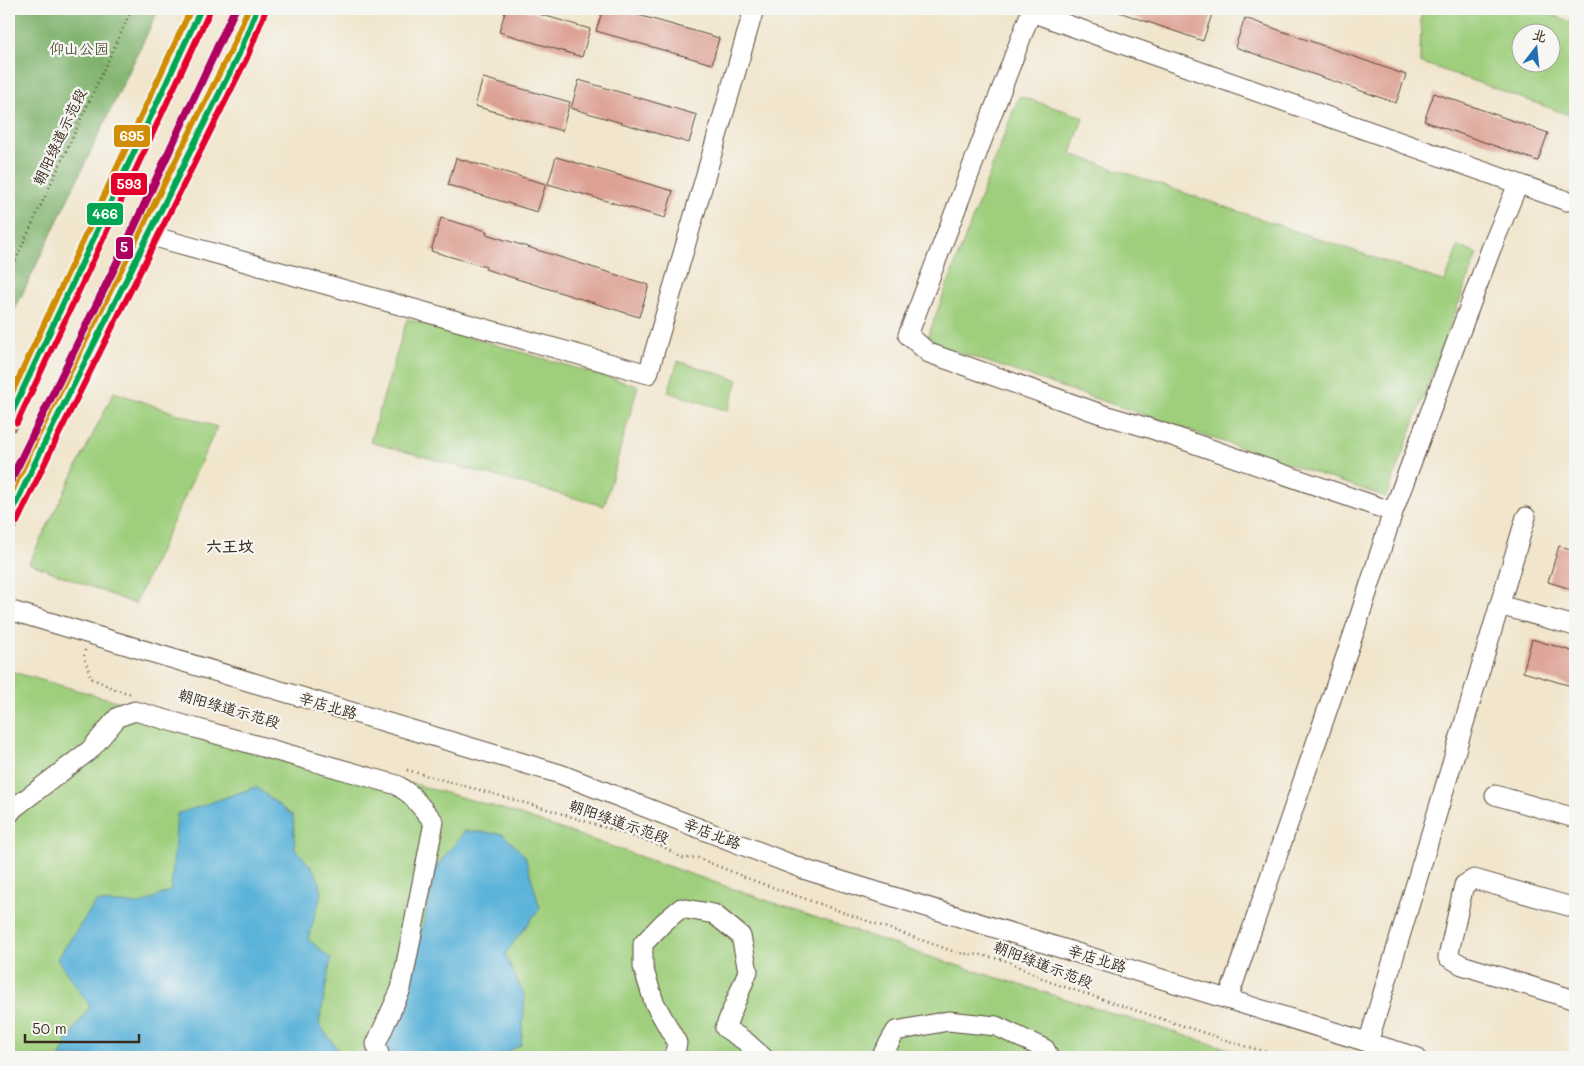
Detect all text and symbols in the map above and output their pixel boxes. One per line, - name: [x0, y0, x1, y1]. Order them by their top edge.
- north arrow: [1512, 22, 1562, 72]
- text: 北: [1530, 24, 1549, 46]
- park label: 仰山公园: [49, 38, 109, 58]
- street label: 朝阳绿道示范段: [28, 85, 90, 188]
- line badge: 695: [113, 124, 151, 148]
- text: 695: [119, 126, 145, 145]
- line badge: 593: [110, 172, 148, 196]
- text: 593: [117, 174, 142, 193]
- line badge: 466: [86, 202, 124, 226]
- text: 466: [92, 204, 118, 223]
- line badge: 5: [115, 236, 134, 260]
- text: 5: [120, 237, 128, 256]
- district label: 六王坟: [206, 535, 254, 556]
- street label: 朝阳绿道示范段: [176, 684, 283, 732]
- street label: 辛店北路: [297, 687, 360, 723]
- street label: 朝阳绿道示范段: [566, 795, 672, 848]
- street label: 辛店北路: [681, 813, 744, 853]
- street label: 朝阳绿道示范段: [991, 936, 1096, 992]
- street label: 辛店北路: [1066, 940, 1129, 976]
- scale bar: [25, 1011, 139, 1043]
- text: 50 m: [32, 1018, 67, 1038]

